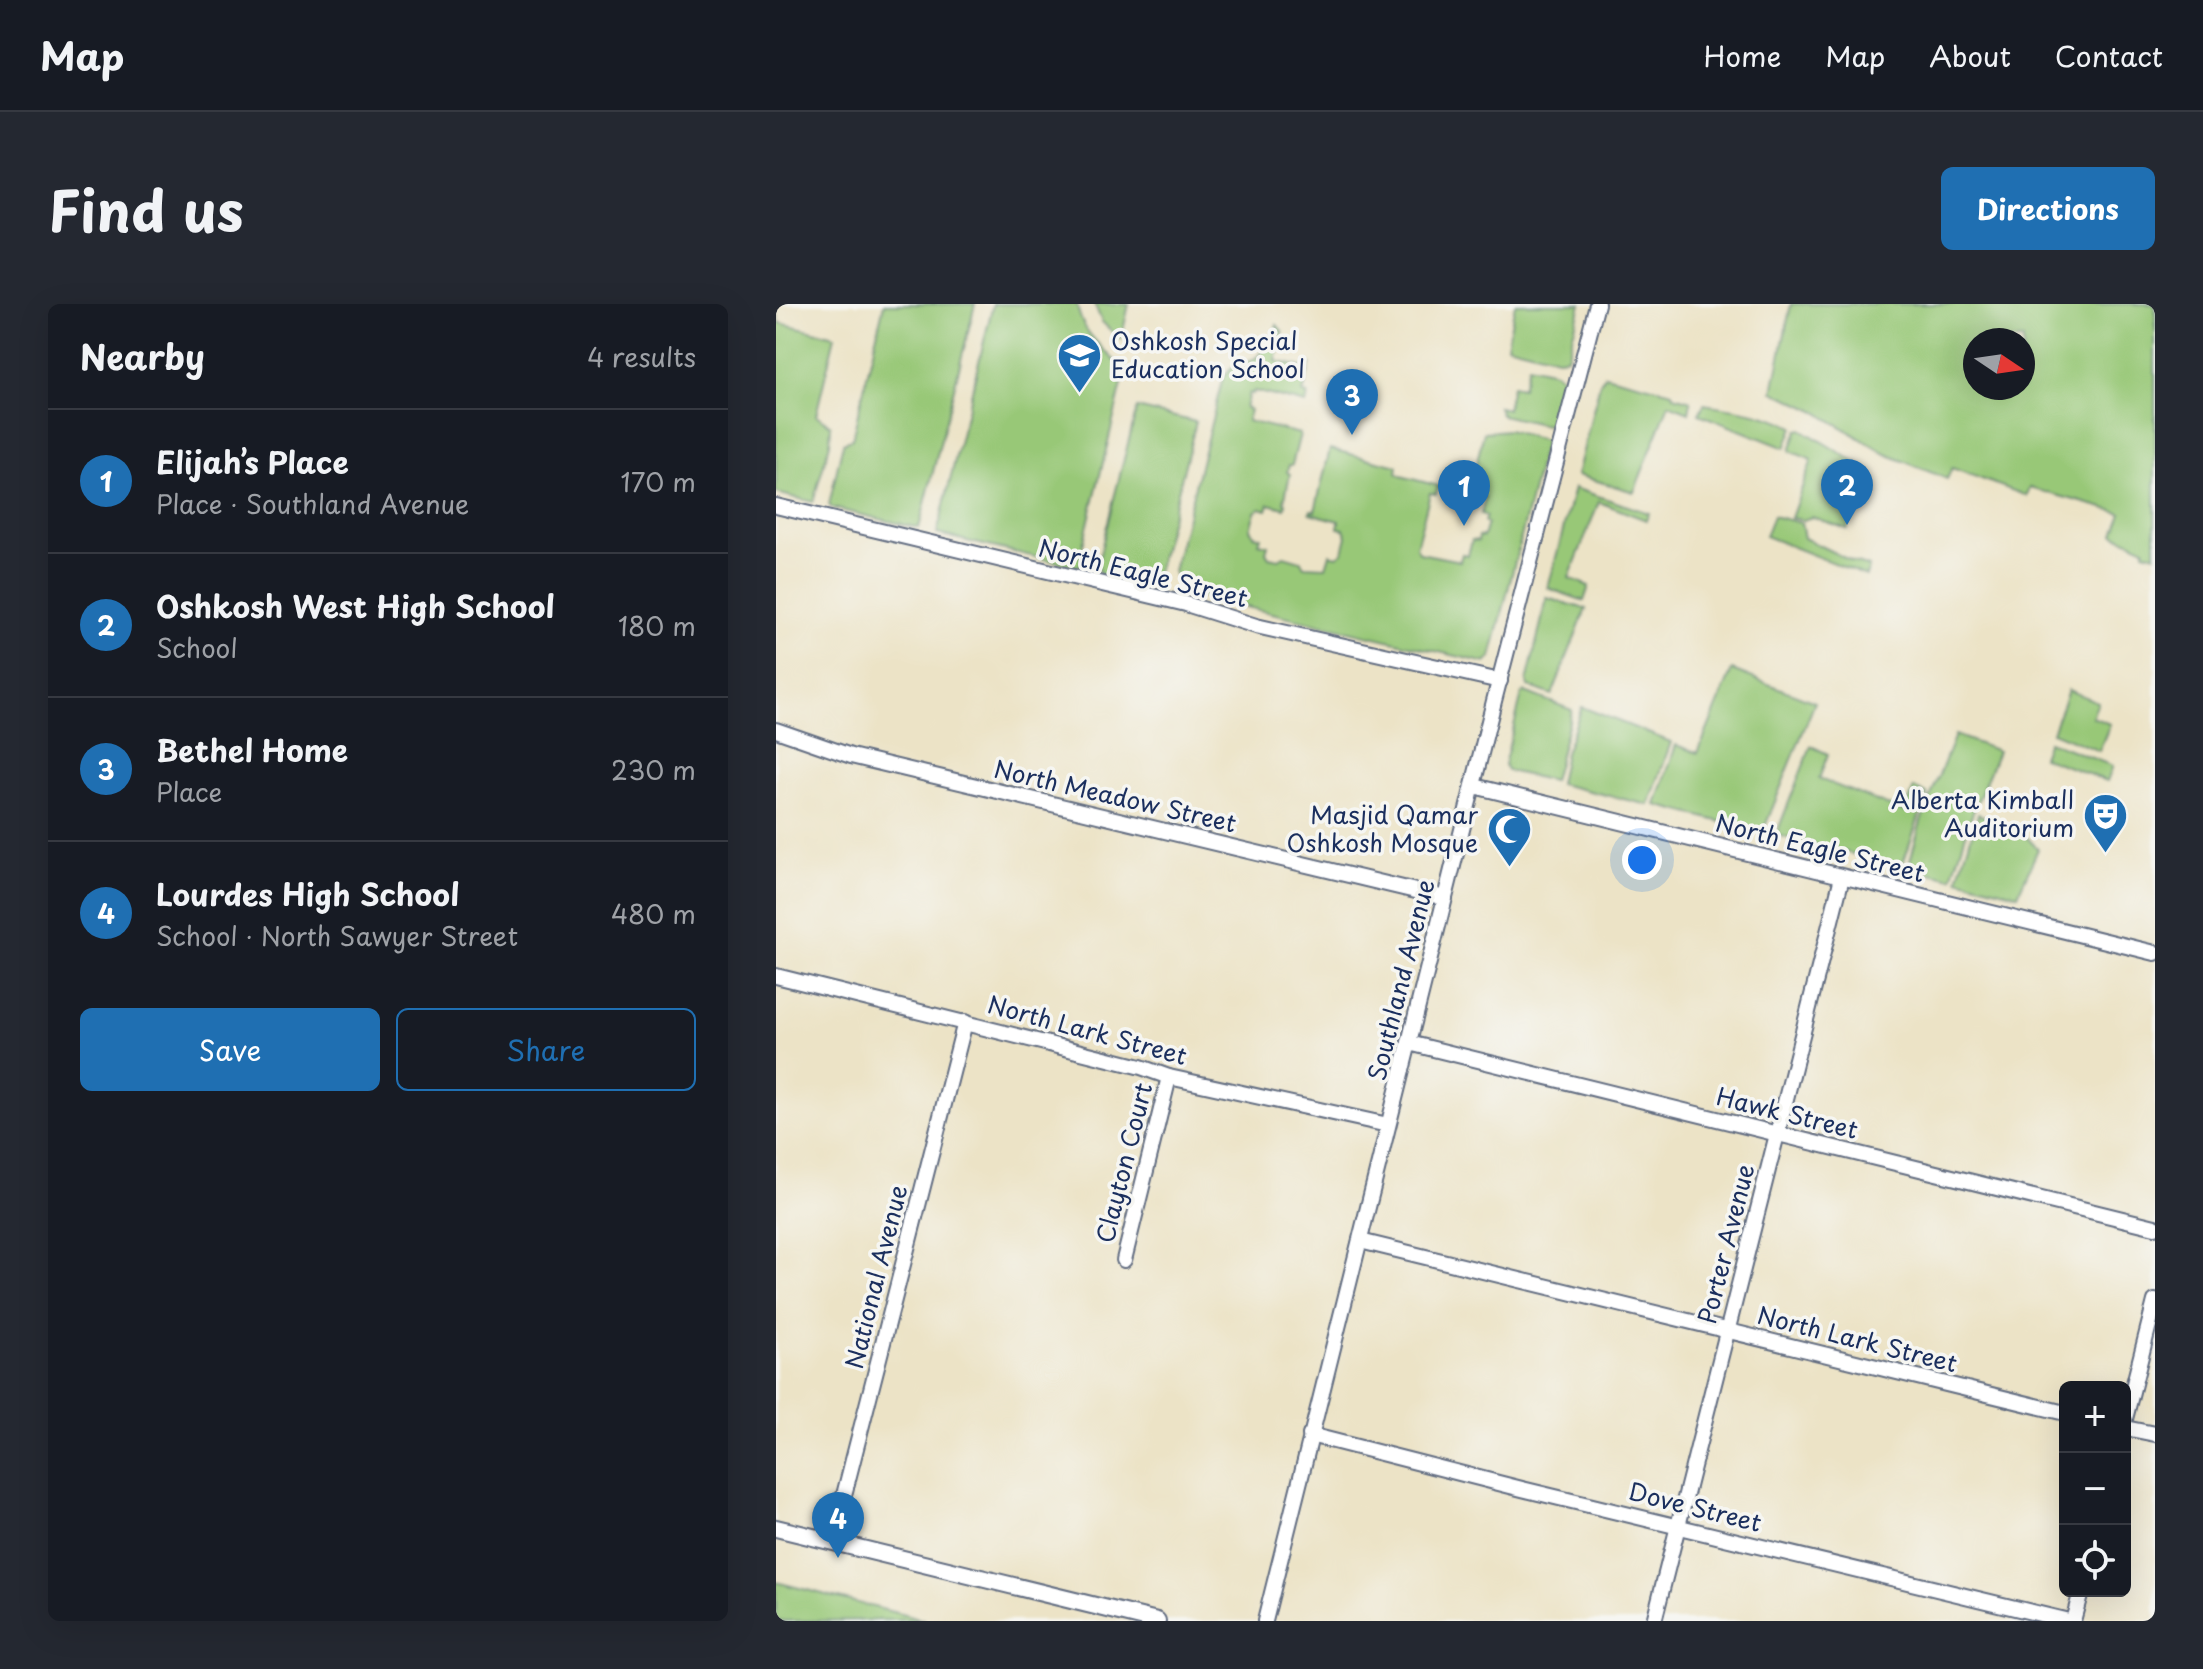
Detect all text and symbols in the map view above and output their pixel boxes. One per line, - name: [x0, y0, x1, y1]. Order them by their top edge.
- text: Map: [40, 27, 124, 84]
- text: Home: [1703, 34, 1781, 77]
- text: Map: [1825, 34, 1885, 77]
- text: About: [1929, 34, 2011, 77]
- text: Contact: [2055, 34, 2163, 77]
- text: Find us: [48, 166, 244, 251]
- button: Directions: [1941, 167, 2155, 250]
- place label: Oshkosh Special Education School: [1111, 322, 1305, 386]
- north arrow: [1963, 328, 2035, 400]
- text: Nearby: [80, 330, 205, 382]
- school or university icon: Oshkosh Special Education School: [1056, 332, 1104, 395]
- text: 4 results: [587, 337, 696, 376]
- pin: 3: [1326, 369, 1378, 435]
- text: Elijah’s Place: [156, 439, 349, 484]
- pin: 2: [1821, 459, 1873, 525]
- pin: 1: [1438, 460, 1490, 526]
- text: 1: [100, 462, 112, 501]
- text: 170 m: [621, 462, 696, 501]
- text: Place · Southland Avenue: [156, 484, 469, 523]
- street label: North Eagle Street: [1035, 529, 1252, 616]
- text: Oshkosh West High School: [156, 583, 555, 628]
- text: 2: [97, 606, 115, 645]
- text: 180 m: [618, 606, 696, 645]
- text: School: [156, 628, 238, 667]
- text: Bethel Home: [156, 727, 348, 772]
- text: 3: [97, 750, 115, 789]
- text: 230 m: [611, 750, 696, 789]
- street label: North Meadow Street: [991, 750, 1240, 840]
- text: Place: [156, 772, 222, 811]
- place label: Alberta Kimball Auditorium: [1891, 781, 2074, 845]
- theatre icon: Alberta Kimball Auditorium: [2081, 791, 2129, 854]
- place label: Masjid Qamar Oshkosh Mosque: [1287, 796, 1478, 860]
- street label: North Eagle Street: [1712, 804, 1929, 891]
- mosque icon: Masjid Qamar Oshkosh Mosque: [1485, 806, 1533, 869]
- your location: [1622, 840, 1662, 880]
- text: Lourdes High School: [156, 871, 459, 916]
- street label: Southland Avenue: [1358, 875, 1442, 1084]
- text: 4: [97, 894, 115, 933]
- text: 480 m: [611, 894, 696, 933]
- text: School · North Sawyer Street: [156, 916, 518, 955]
- street label: North Lark Street: [984, 985, 1191, 1073]
- button: Save: [80, 1008, 380, 1091]
- button: Share: [396, 1008, 696, 1091]
- street label: Hawk Street: [1713, 1077, 1862, 1147]
- street label: Clayton Court: [1086, 1078, 1160, 1246]
- street label: Porter Avenue: [1688, 1160, 1762, 1327]
- street label: National Avenue: [835, 1181, 915, 1372]
- street label: North Lark Street: [1754, 1296, 1961, 1380]
- map controls: [2059, 1381, 2131, 1597]
- button: +: [2059, 1381, 2131, 1453]
- button: −: [2059, 1453, 2131, 1525]
- street label: Dove Street: [1625, 1472, 1766, 1540]
- pin: 4: [812, 1492, 864, 1558]
- button: locate: [2059, 1525, 2131, 1597]

